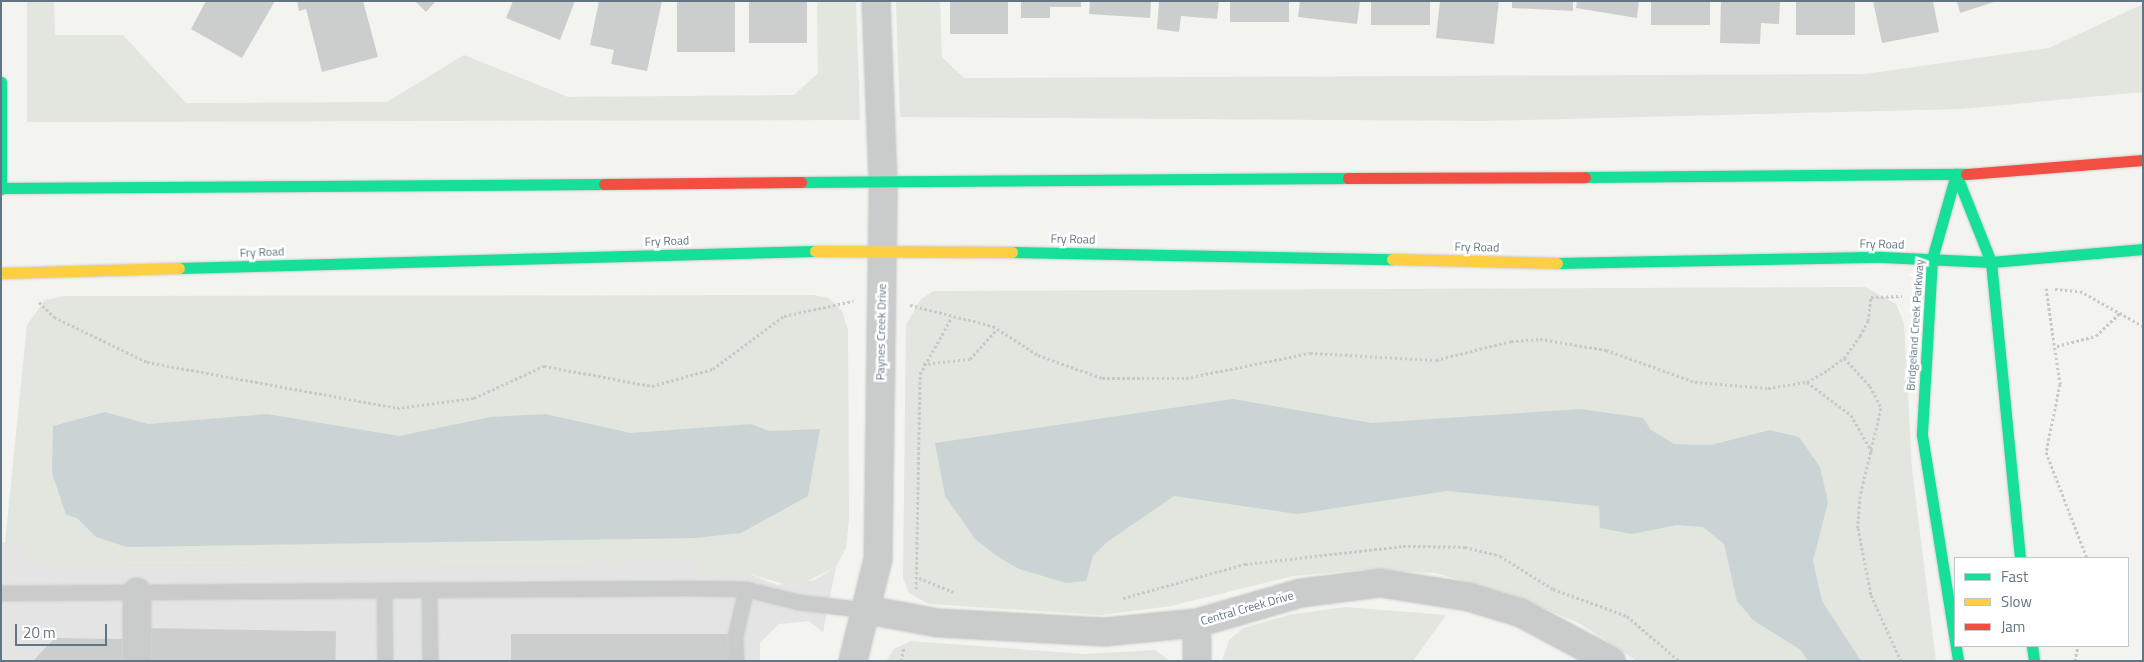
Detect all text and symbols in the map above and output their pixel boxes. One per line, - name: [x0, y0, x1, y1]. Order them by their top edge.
- street label: Fry Road: [1051, 231, 1095, 247]
- street label: Fry Road: [644, 233, 690, 249]
- street label: Fry Road: [1860, 236, 1904, 252]
- street label: Fry Road: [1455, 239, 1499, 255]
- street label: Fry Road: [239, 244, 285, 260]
- street label: Bridgeland Creek Parkway: [1903, 259, 1927, 391]
- street label: Paynes Creek Drive: [873, 283, 889, 381]
- legend: [1954, 557, 2129, 647]
- text: Fast: [2001, 565, 2028, 588]
- street label: Central Creek Drive: [1199, 588, 1295, 628]
- text: Slow: [2001, 590, 2032, 613]
- scale bar: [18, 614, 110, 646]
- text: Jam: [2001, 615, 2025, 638]
- text: 20 m: [23, 621, 56, 644]

